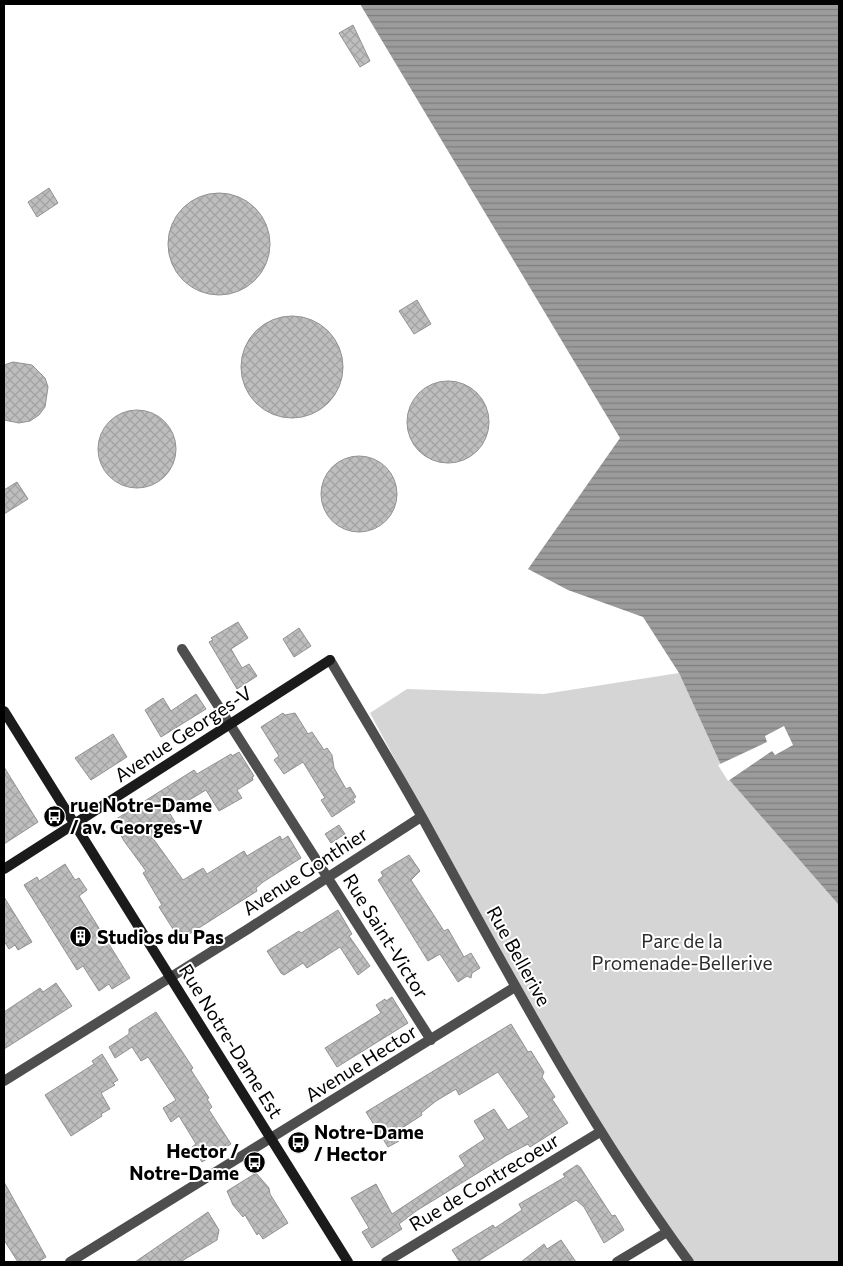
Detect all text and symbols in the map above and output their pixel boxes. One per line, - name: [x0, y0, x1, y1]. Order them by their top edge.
- street label: Avenue Georges-V: [110, 681, 256, 786]
- place label: rue Notre-Dame / av. Georges-V: [70, 793, 212, 838]
- bus stop icon: rue Notre-Dame / av. Georges-V: [42, 804, 66, 828]
- street label: Avenue Gonthier: [238, 821, 372, 920]
- street label: Rue Saint-Victor: [339, 869, 434, 1003]
- street label: Rue Bellerive: [483, 902, 556, 1010]
- building icon: Studios du Pas: [69, 925, 93, 949]
- place label: Studios du Pas: [97, 925, 224, 948]
- park label: Parc de la Promenade-Bellerive: [592, 929, 772, 974]
- street label: Rue Notre-Dame Est: [175, 959, 288, 1122]
- street label: Avenue Hector: [301, 1019, 421, 1106]
- place label: Notre-Dame / Hector: [314, 1120, 424, 1165]
- street label: Rue de Contrecoeur: [405, 1128, 563, 1235]
- bus stop icon: Notre-Dame / Hector: [286, 1131, 310, 1155]
- place label: Hector / Notre-Dame: [129, 1139, 239, 1184]
- bus stop icon: Hector / Notre-Dame: [243, 1150, 267, 1174]

